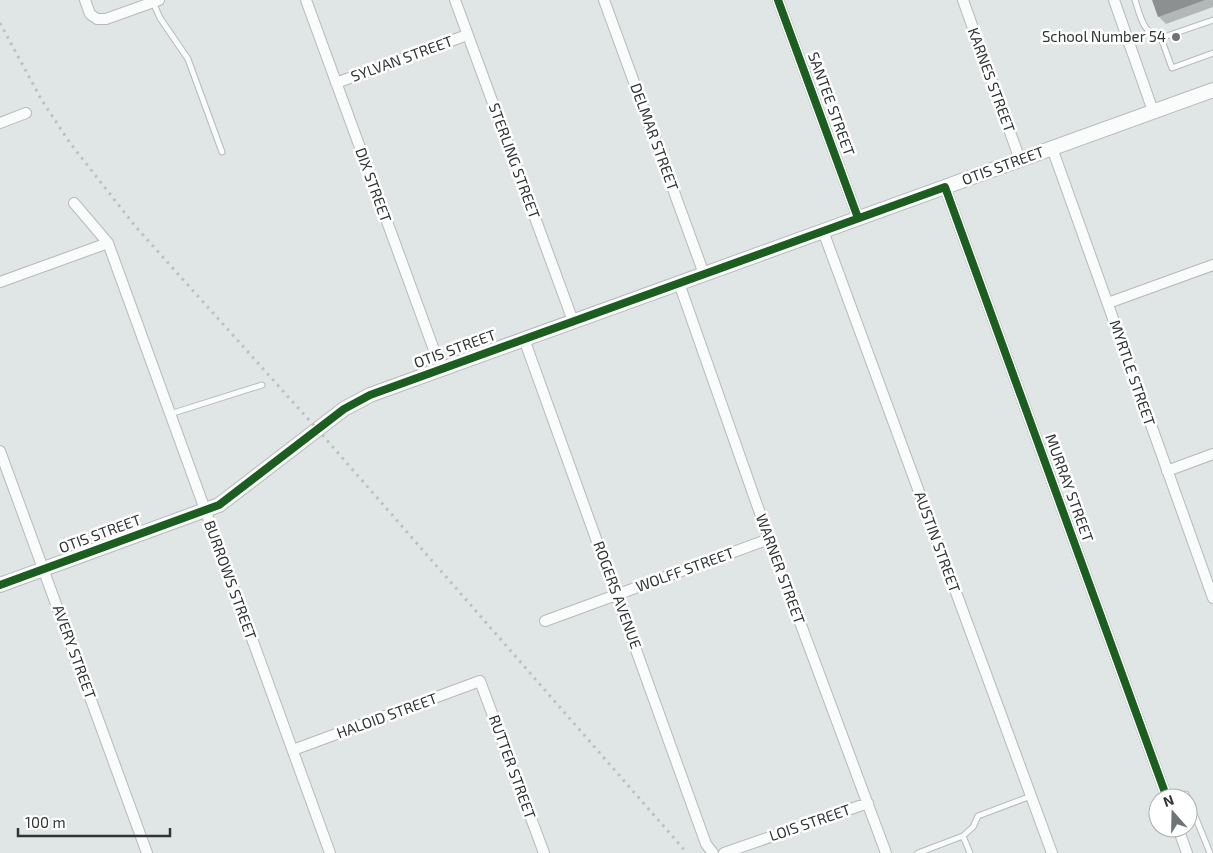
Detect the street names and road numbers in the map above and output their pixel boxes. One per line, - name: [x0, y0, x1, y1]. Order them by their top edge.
- street label: KARNES STREET: [965, 25, 1019, 135]
- street label: SYLVAN STREET: [348, 31, 455, 85]
- street label: SANTEE STREET: [805, 49, 859, 158]
- street label: DELMAR STREET: [627, 80, 683, 193]
- street label: STERLING STREET: [486, 100, 544, 221]
- street label: OTIS STREET: [959, 142, 1046, 188]
- street label: DIX STREET: [352, 145, 396, 225]
- street label: MYRTLE STREET: [1106, 317, 1160, 428]
- street label: OTIS STREET: [411, 325, 498, 371]
- street label: MURRAY STREET: [1042, 431, 1098, 544]
- street label: AUSTIN STREET: [911, 489, 965, 595]
- street label: OTIS STREET: [56, 510, 143, 556]
- street label: WARNER STREET: [753, 511, 809, 627]
- street label: BURROWS STREET: [201, 517, 261, 642]
- street label: ROGERS AVENUE: [590, 538, 646, 651]
- street label: WOLFF STREET: [633, 543, 736, 595]
- street label: AVERY STREET: [50, 602, 100, 701]
- street label: HALOID STREET: [334, 688, 440, 742]
- street label: RUTTER STREET: [486, 712, 540, 822]
- street label: LOIS STREET: [767, 800, 853, 844]

